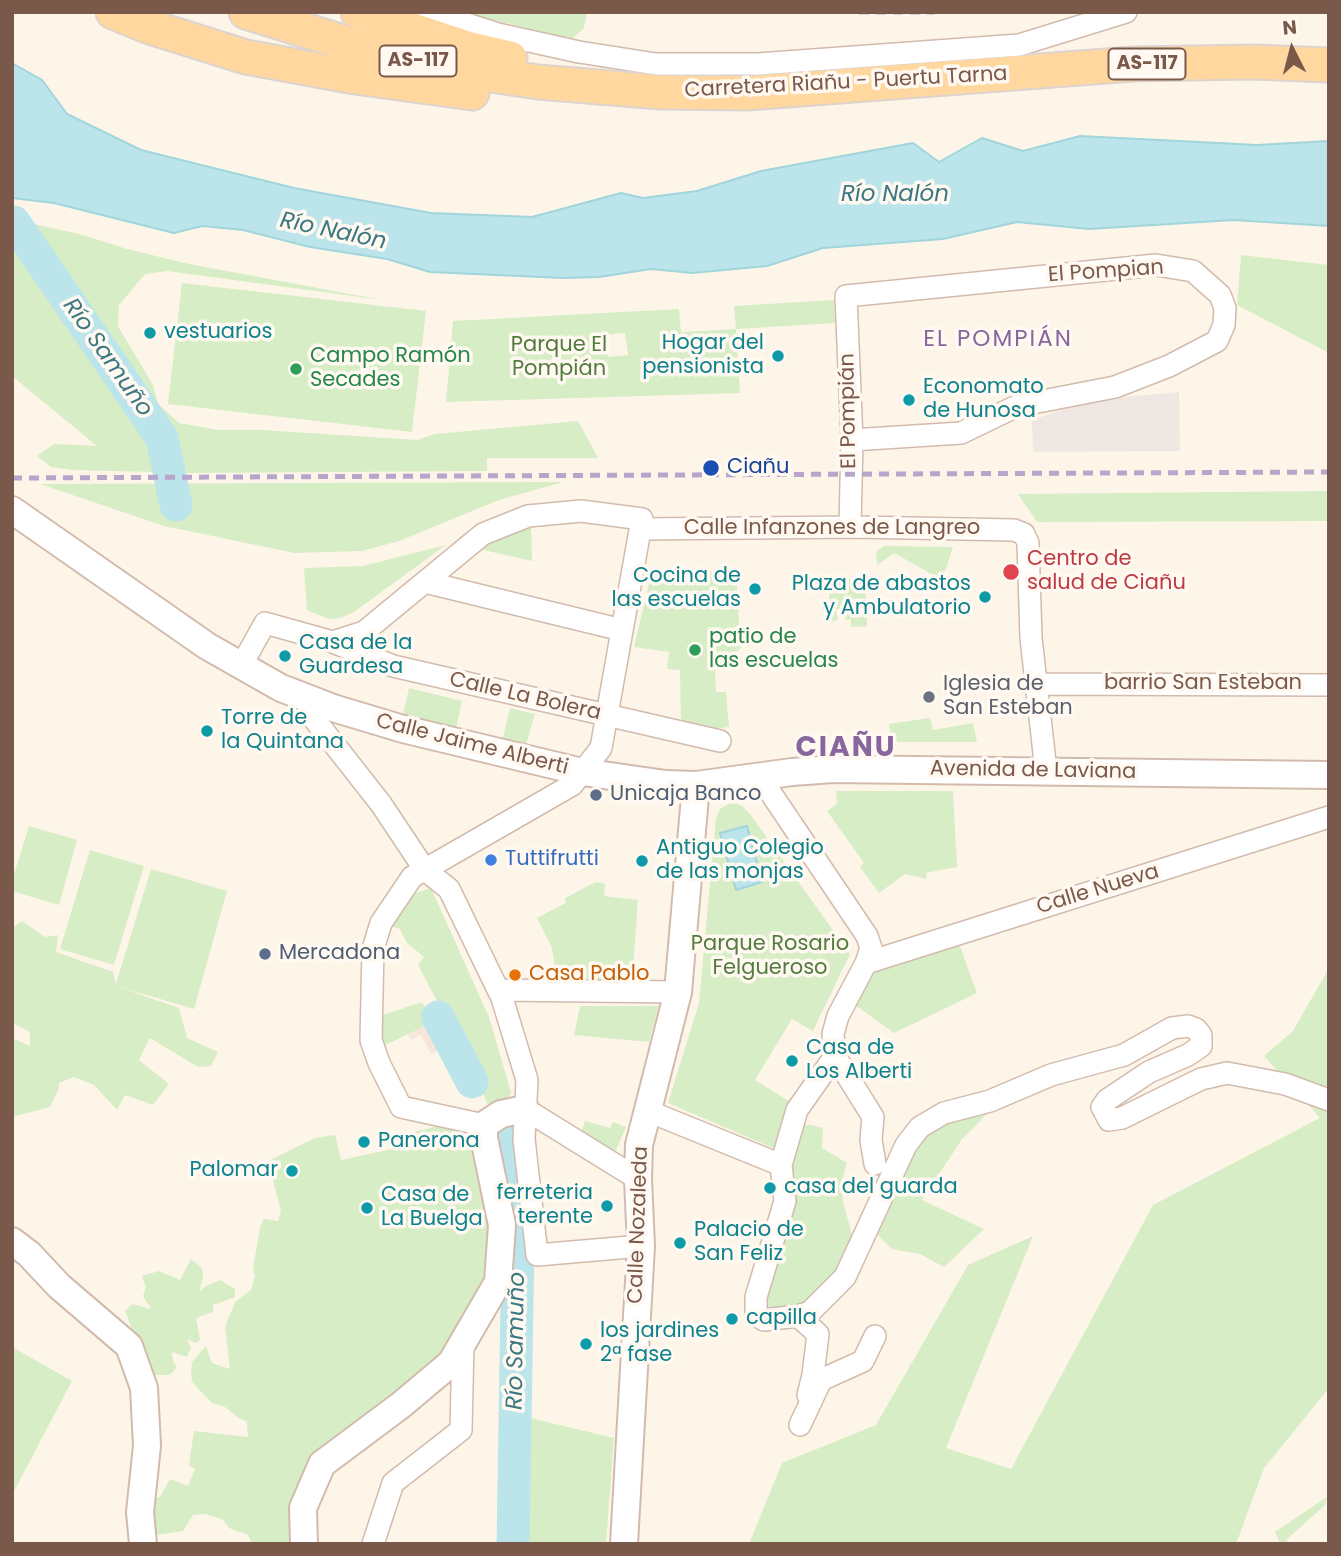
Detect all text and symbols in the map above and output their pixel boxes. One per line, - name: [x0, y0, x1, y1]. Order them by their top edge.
- text: N: [1281, 13, 1298, 42]
- north arrow: [1257, 14, 1327, 84]
- road number: AS-117: [380, 45, 457, 76]
- road number: AS-117: [1108, 48, 1186, 80]
- street label: Carretera Riañu - Puertu Tarna: [684, 62, 1008, 104]
- water label: Río Nalón: [841, 181, 949, 209]
- water label: Río Nalón: [277, 207, 389, 257]
- street label: El Pompian: [1047, 255, 1165, 289]
- water label: Río Samuño: [56, 294, 158, 422]
- place label: vestuarios: [164, 320, 272, 346]
- marker: vestuarios: [142, 325, 158, 341]
- district label: EL POMPIÁN: [924, 326, 1072, 354]
- place label: Hogar del pensionista: [642, 331, 764, 381]
- park label: Parque El Pompián: [511, 333, 607, 383]
- place label: Campo Ramón Secades: [310, 344, 471, 394]
- marker: Hogar del pensionista: [770, 348, 786, 364]
- street label: El Pompián: [835, 353, 863, 469]
- marker: Campo Ramón Secades: [288, 361, 304, 377]
- place label: Economato de Hunosa: [923, 375, 1044, 425]
- marker: Economato de Hunosa: [901, 392, 917, 408]
- place label: Ciañu: [727, 455, 789, 481]
- marker: Ciañu: [701, 458, 721, 478]
- street label: Calle Infanzones de Langreo: [684, 516, 980, 542]
- place label: Centro de salud de Ciañu: [1027, 547, 1186, 597]
- marker: Centro de salud de Ciañu: [1001, 562, 1021, 582]
- place label: Cocina de las escuelas: [612, 564, 741, 614]
- place label: Plaza de abastos y Ambulatorio: [792, 572, 971, 622]
- marker: Cocina de las escuelas: [747, 581, 763, 597]
- marker: Plaza de abastos y Ambulatorio: [977, 589, 993, 605]
- place label: patio de las escuelas: [709, 625, 838, 675]
- place label: Casa de la Guardesa: [299, 631, 412, 681]
- marker: patio de las escuelas: [687, 642, 703, 658]
- marker: Casa de la Guardesa: [277, 648, 293, 664]
- street label: Calle La Bolera: [447, 667, 603, 727]
- street label: barrio San Esteban: [1104, 671, 1302, 697]
- place label: Iglesia de San Esteban: [943, 672, 1073, 722]
- marker: Iglesia de San Esteban: [921, 689, 937, 705]
- place label: Torre de la Quintana: [221, 706, 344, 756]
- street label: Calle Jaime Alberti: [373, 709, 571, 781]
- marker: Torre de la Quintana: [199, 723, 215, 739]
- district label: CIAÑU: [796, 732, 896, 766]
- street label: Avenida de Laviana: [930, 757, 1136, 785]
- place label: Unicaja Banco: [610, 782, 761, 808]
- marker: Unicaja Banco: [588, 787, 604, 803]
- place label: Antiguo Colegio de las monjas: [656, 836, 824, 886]
- place label: Tuttifrutti: [505, 847, 599, 873]
- marker: Tuttifrutti: [483, 852, 499, 868]
- marker: Antiguo Colegio de las monjas: [634, 853, 650, 869]
- street label: Calle Nueva: [1034, 859, 1162, 921]
- park label: Parque Rosario Felgueroso: [691, 932, 849, 982]
- place label: Mercadona: [279, 941, 400, 967]
- marker: Mercadona: [257, 946, 273, 962]
- place label: Casa Pablo: [529, 962, 649, 988]
- marker: Casa Pablo: [507, 967, 523, 983]
- place label: Casa de Los Alberti: [806, 1036, 912, 1086]
- marker: Casa de Los Alberti: [784, 1053, 800, 1069]
- place label: Panerona: [378, 1129, 480, 1155]
- marker: Panerona: [356, 1134, 372, 1150]
- street label: Calle Nozaleda: [624, 1146, 654, 1304]
- place label: Palomar: [189, 1158, 278, 1184]
- marker: Palomar: [284, 1163, 300, 1179]
- place label: casa del guarda: [784, 1175, 958, 1201]
- marker: casa del guarda: [762, 1180, 778, 1196]
- place label: ferreteria terente: [497, 1181, 593, 1231]
- place label: Casa de La Buelga: [381, 1183, 483, 1233]
- marker: ferreteria terente: [599, 1198, 615, 1214]
- marker: Casa de La Buelga: [359, 1200, 375, 1216]
- place label: Palacio de San Feliz: [694, 1218, 804, 1268]
- marker: Palacio de San Feliz: [672, 1235, 688, 1251]
- water label: Río Samuño: [502, 1272, 532, 1410]
- place label: capilla: [746, 1306, 817, 1332]
- marker: capilla: [724, 1311, 740, 1327]
- place label: los jardines 2ª fase: [600, 1319, 719, 1369]
- marker: los jardines 2ª fase: [578, 1336, 594, 1352]

